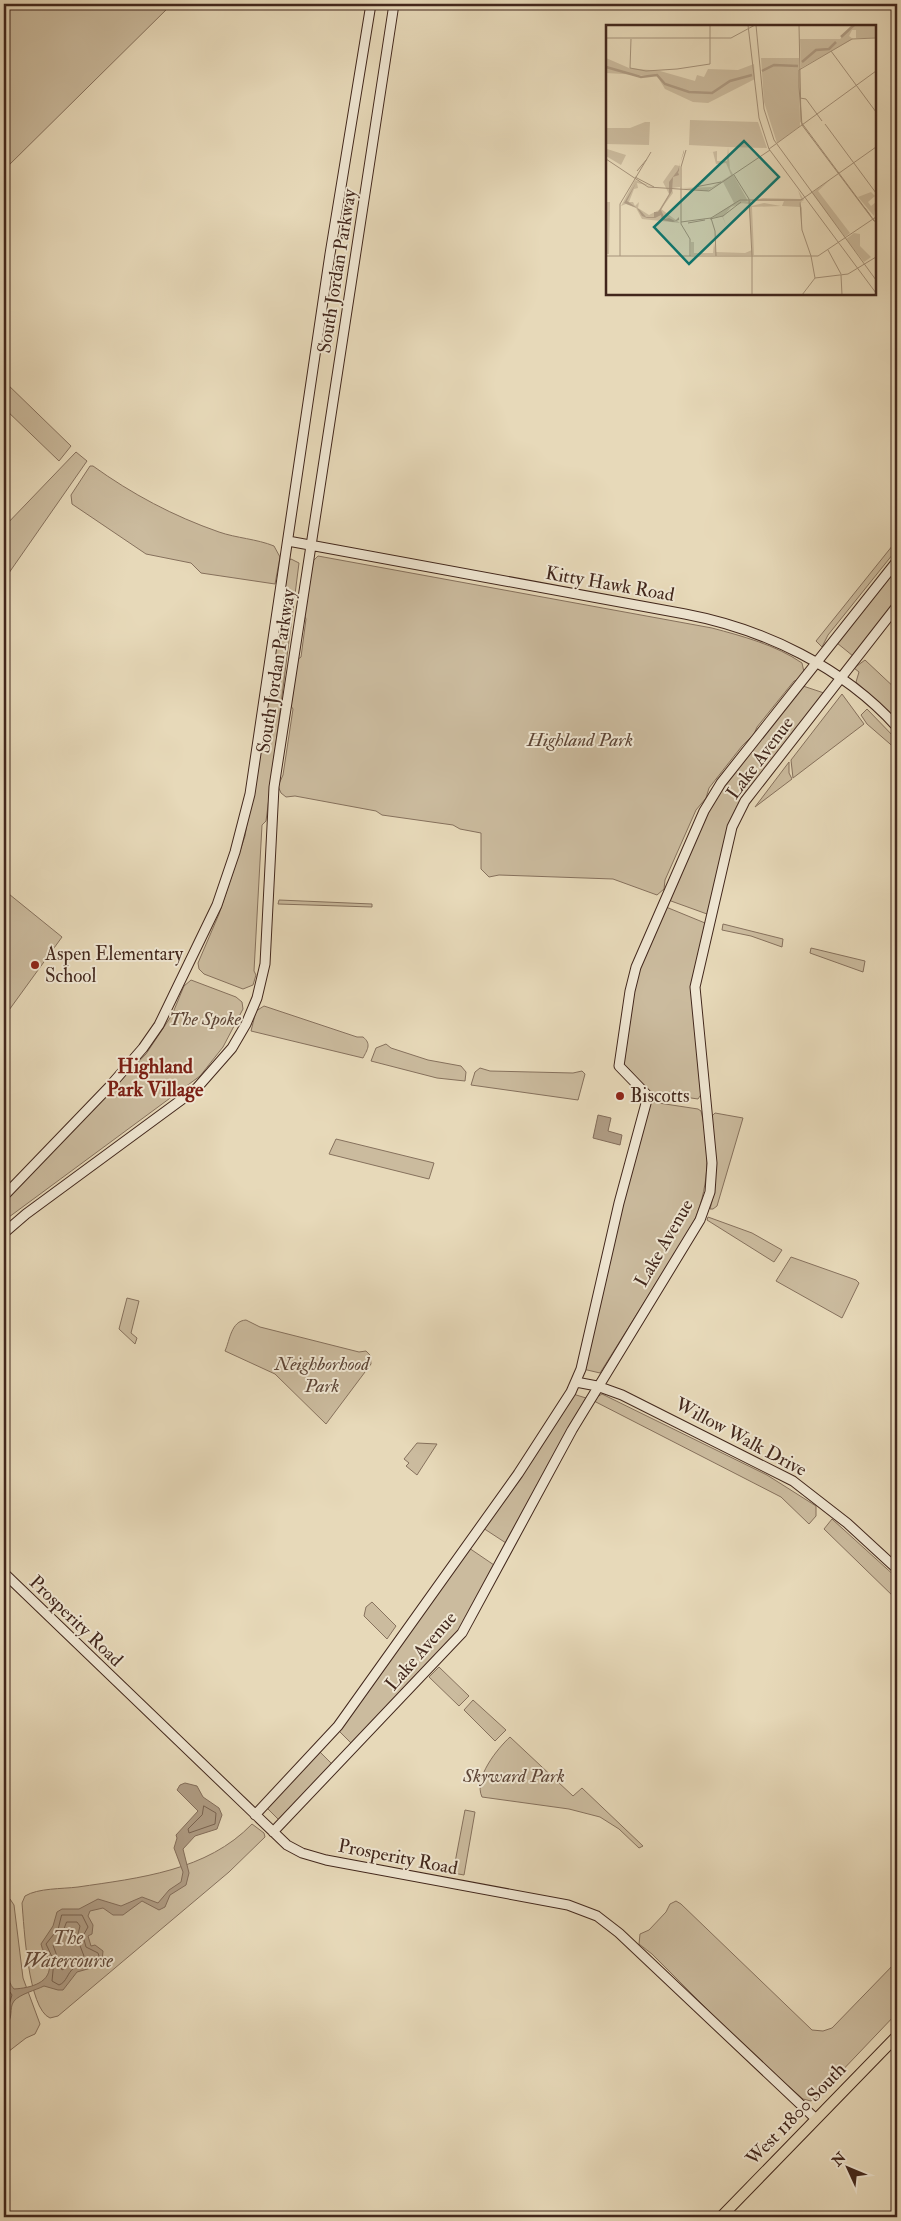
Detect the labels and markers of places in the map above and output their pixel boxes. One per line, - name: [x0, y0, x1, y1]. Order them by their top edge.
- place label: Aspen Elementary School: [44, 942, 184, 988]
- marker: Aspen Elementary School: [29, 959, 41, 971]
- place label: Biscotts: [630, 1084, 690, 1108]
- marker: Biscotts: [614, 1090, 626, 1102]

